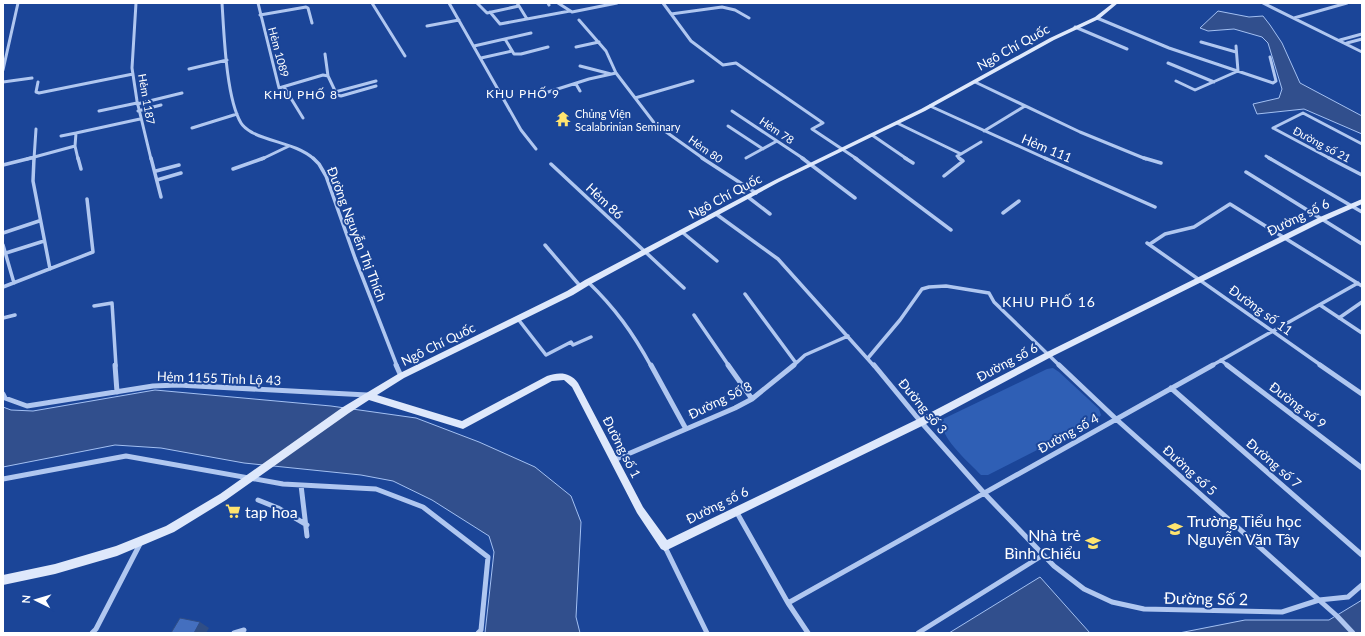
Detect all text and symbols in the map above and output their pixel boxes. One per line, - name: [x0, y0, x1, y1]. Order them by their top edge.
- street label: Ngô Chí Quốc: [974, 20, 1052, 74]
- street label: Hẻm 1089: [266, 25, 292, 79]
- street label: Hẻm 1187: [136, 73, 158, 125]
- district label: KHU PHỐ 9: [486, 86, 560, 101]
- district label: KHU PHỐ 8: [264, 87, 338, 102]
- place label: Chủng Viện Scalabrinian Seminary: [575, 107, 681, 133]
- temple icon: Chủng Viện Scalabrinian Seminary: [554, 110, 572, 128]
- street label: Hẻm 78: [757, 114, 797, 146]
- street label: Đường số 21: [1291, 123, 1353, 165]
- street label: Hẻm 111: [1019, 130, 1075, 166]
- street label: Hẻm 80: [686, 133, 726, 166]
- street label: Đường Nguyễn Thị Thích: [324, 164, 390, 304]
- street label: Ngô Chí Quốc: [686, 170, 764, 222]
- street label: Hẻm 86: [583, 180, 627, 222]
- street label: Đường số 6: [1264, 195, 1332, 239]
- street label: Đường số 11: [1226, 282, 1296, 338]
- district label: KHU PHỐ 16: [1002, 293, 1096, 310]
- street label: Ngô Chí Quốc: [398, 319, 478, 369]
- street label: Đường số 6: [974, 339, 1040, 385]
- street label: Hẻm 1155 Tỉnh Lộ 43: [157, 368, 281, 388]
- street label: Đường số 3: [895, 375, 951, 437]
- street label: Đường Số 8: [686, 378, 754, 422]
- street label: Đường số 9: [1266, 378, 1330, 432]
- street label: Đường số 4: [1035, 409, 1102, 456]
- street label: Đường số 1: [600, 413, 644, 481]
- street label: Đường số 7: [1243, 435, 1305, 491]
- street label: Đường số 5: [1160, 442, 1220, 498]
- street label: Đường số 6: [683, 483, 751, 527]
- supermarket icon: tap hoa: [224, 502, 242, 520]
- place label: tap hoa: [245, 502, 298, 521]
- place label: Trường Tiểu học Nguyễn Văn Tây: [1187, 511, 1302, 548]
- school or university icon: Trường Tiểu học Nguyễn Văn Tây: [1166, 520, 1184, 538]
- place label: Nhà trẻ Bình Chiểu: [1004, 525, 1081, 562]
- school or university icon: Nhà trẻ Bình Chiểu: [1084, 534, 1102, 552]
- north arrow: [16, 580, 56, 620]
- street label: Đường Số 2: [1164, 588, 1248, 608]
- text: N: [19, 594, 32, 604]

